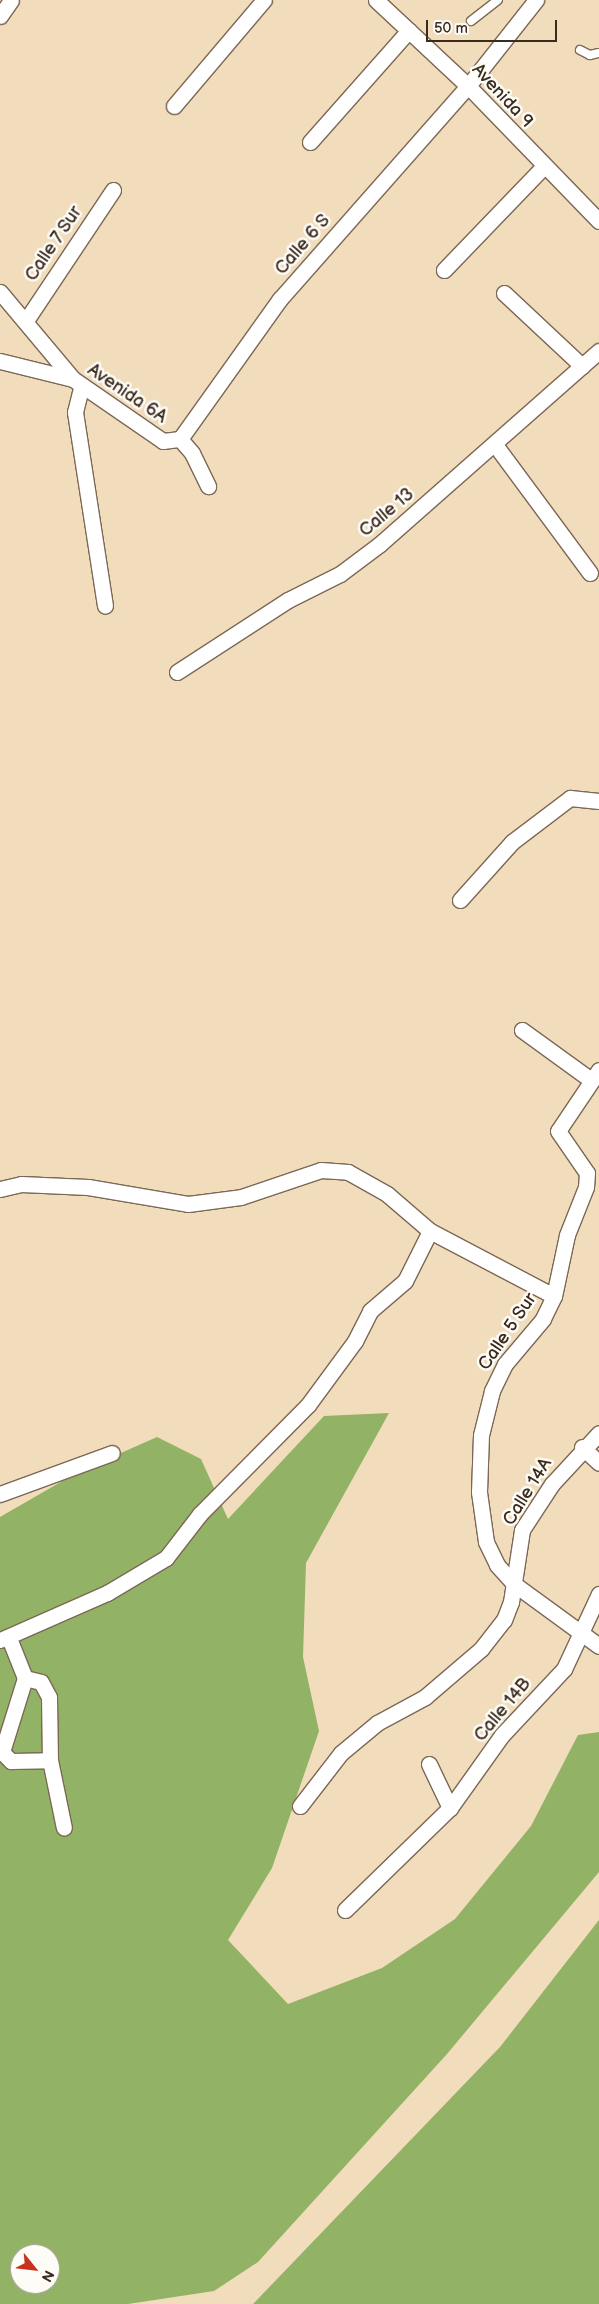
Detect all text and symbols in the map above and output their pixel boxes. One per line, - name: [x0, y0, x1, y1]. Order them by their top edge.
- scale bar: [429, 10, 560, 42]
- text: 50 m: [434, 19, 468, 38]
- street label: Avenida 9: [467, 59, 537, 133]
- street label: Calle 7 Sur: [21, 202, 87, 286]
- street label: Calle 6 S: [271, 210, 335, 280]
- street label: Avenida 6A: [83, 360, 171, 428]
- street label: Calle 13: [355, 484, 419, 542]
- street label: Calle 5 Sur: [474, 1289, 542, 1375]
- street label: Calle 14A: [499, 1454, 557, 1530]
- street label: Calle 14B: [470, 1674, 536, 1746]
- north arrow: [10, 2244, 60, 2294]
- text: N: [38, 2267, 58, 2285]

